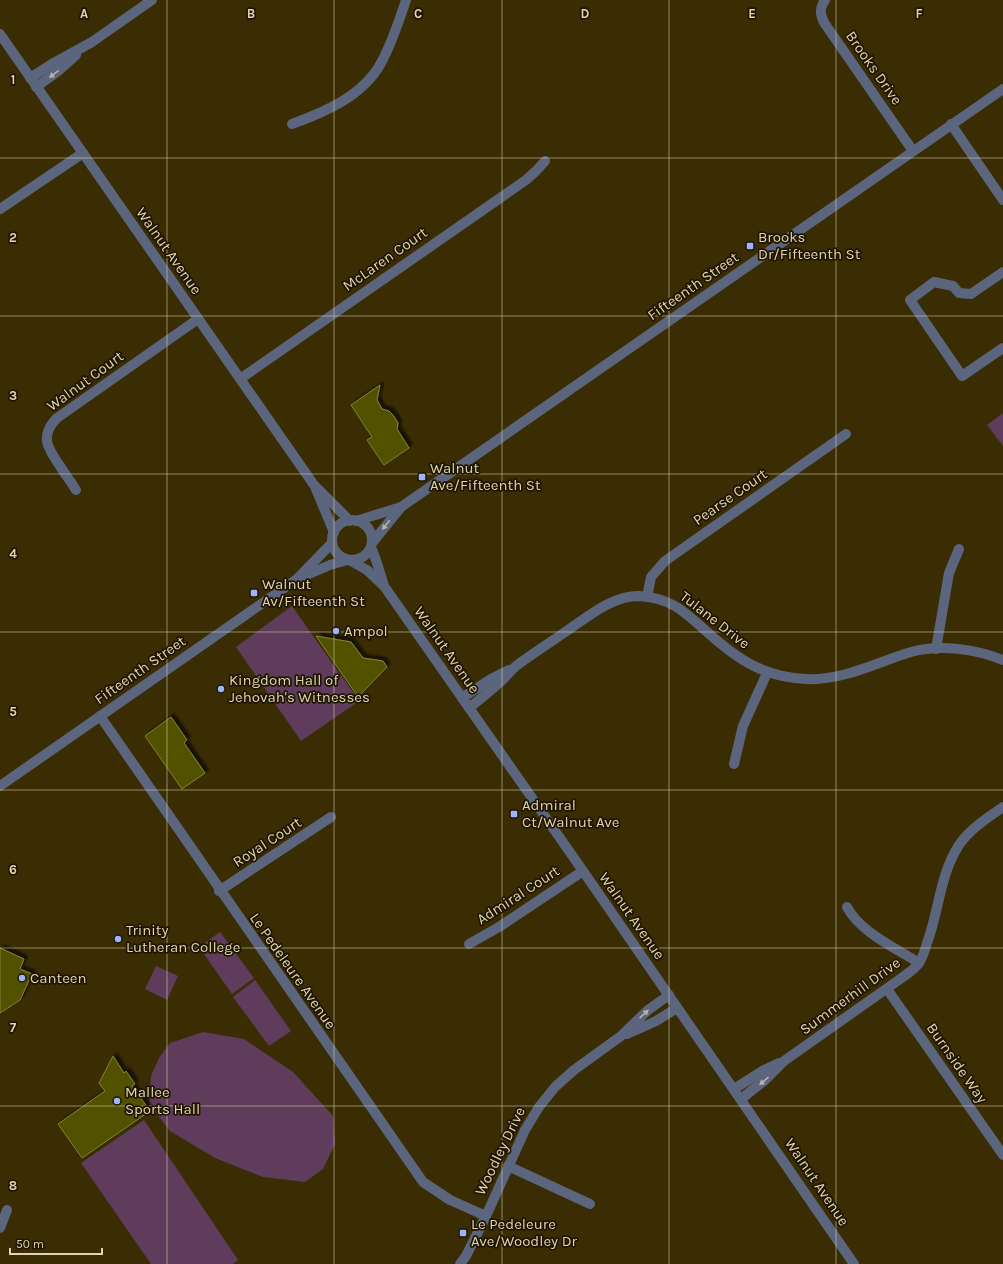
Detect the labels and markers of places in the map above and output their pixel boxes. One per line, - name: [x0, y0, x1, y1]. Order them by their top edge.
- place label: Brooks Dr/Fifteenth St: [758, 228, 861, 263]
- marker: Brooks Dr/Fifteenth St: [745, 241, 755, 251]
- place label: Walnut Ave/Fifteenth St: [430, 459, 541, 494]
- marker: Walnut Ave/Fifteenth St: [417, 472, 427, 482]
- place label: Walnut Av/Fifteenth St: [262, 575, 365, 610]
- marker: Walnut Av/Fifteenth St: [249, 588, 259, 598]
- place label: Ampol: [344, 622, 388, 640]
- marker: Ampol: [331, 626, 341, 636]
- place label: Kingdom Hall of Jehovah's Witnesses: [229, 671, 370, 706]
- marker: Kingdom Hall of Jehovah's Witnesses: [216, 684, 226, 694]
- place label: Admiral Ct/Walnut Ave: [522, 796, 620, 831]
- marker: Admiral Ct/Walnut Ave: [509, 809, 519, 819]
- place label: Trinity Lutheran College: [126, 921, 240, 956]
- marker: Trinity Lutheran College: [113, 934, 123, 944]
- place label: Canteen: [30, 969, 87, 987]
- marker: Canteen: [17, 973, 27, 983]
- place label: Mallee Sports Hall: [125, 1083, 200, 1118]
- marker: Mallee Sports Hall: [112, 1096, 122, 1106]
- place label: Le Pedeleure Ave/Woodley Dr: [471, 1215, 578, 1250]
- marker: Le Pedeleure Ave/Woodley Dr: [458, 1228, 468, 1238]

